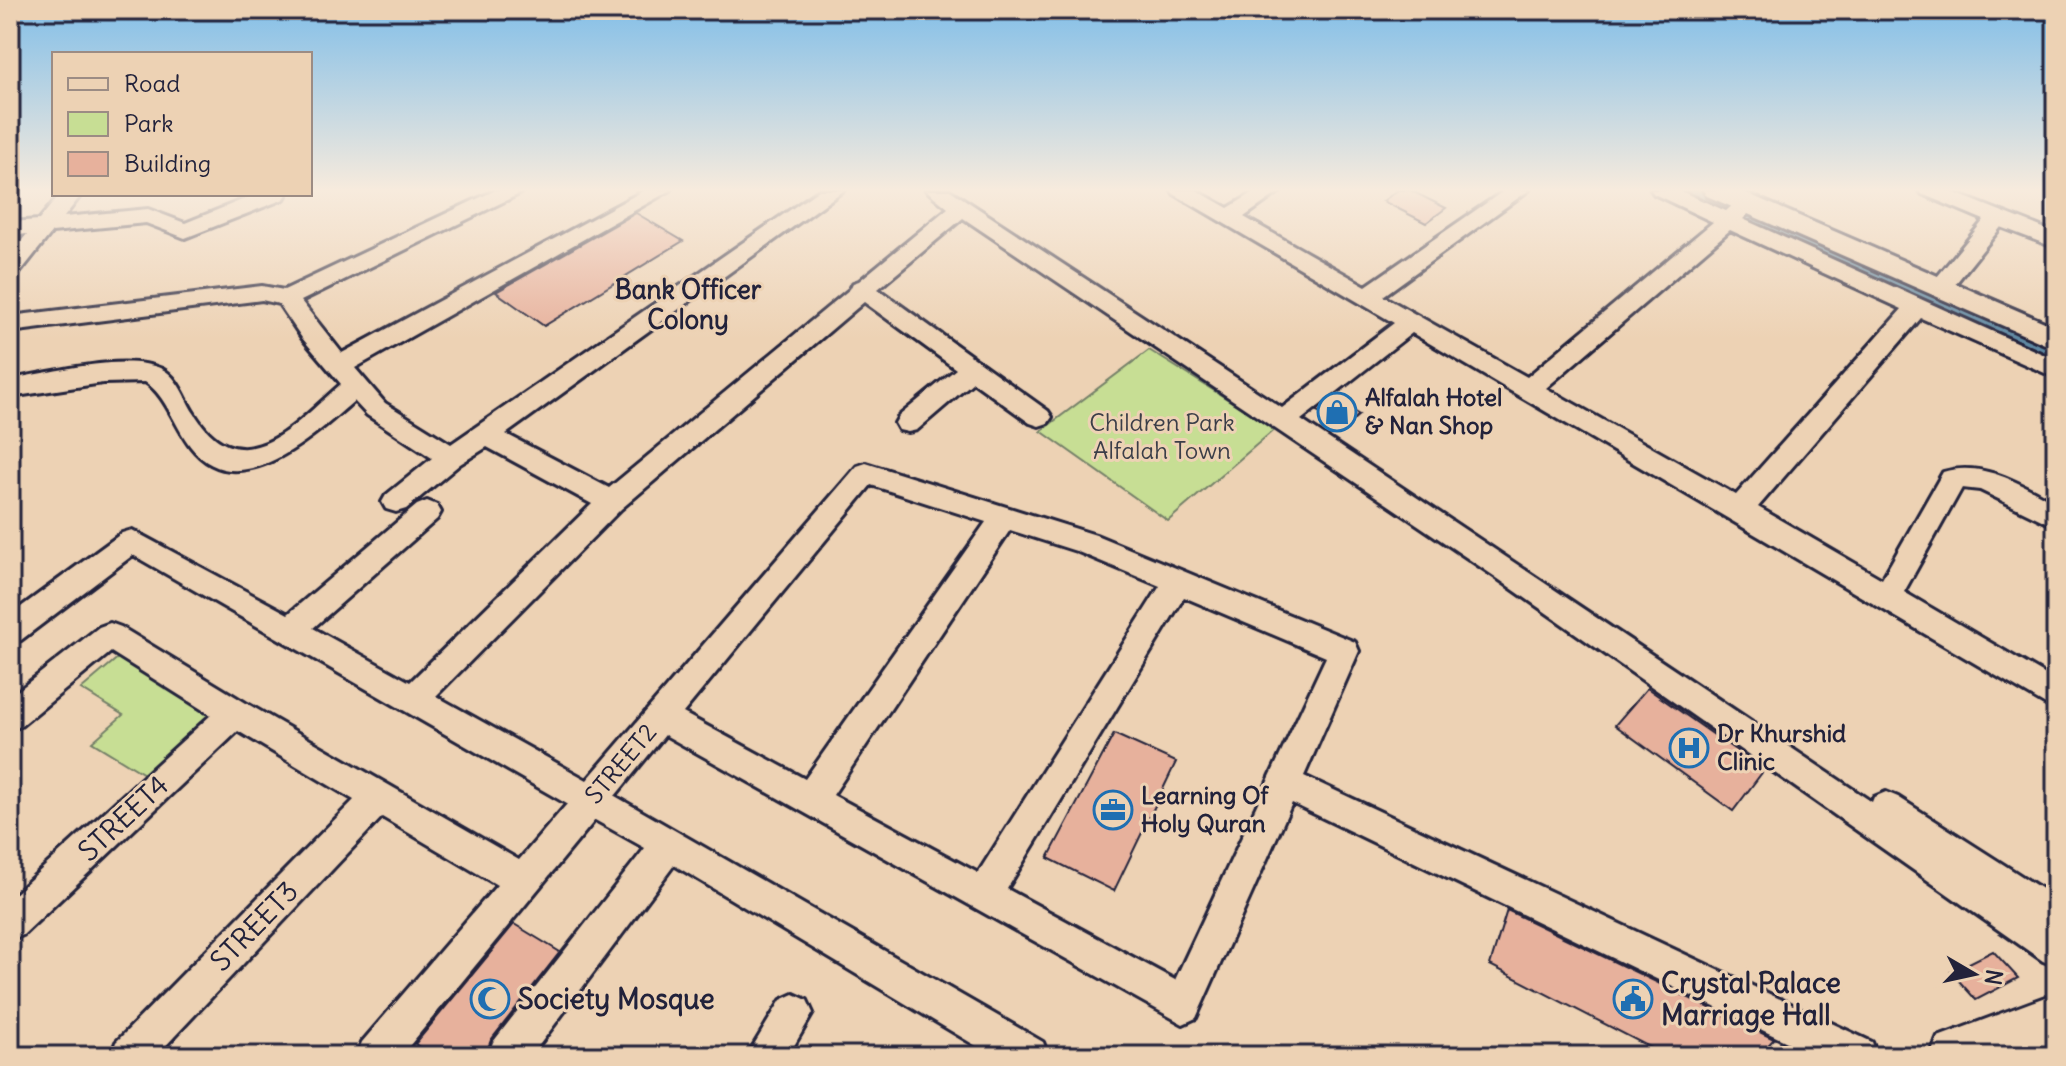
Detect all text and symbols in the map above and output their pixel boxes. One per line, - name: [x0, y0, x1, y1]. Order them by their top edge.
- legend: [52, 52, 312, 196]
- text: Road: [124, 68, 180, 98]
- text: Park: [124, 108, 174, 138]
- text: Building: [124, 148, 211, 178]
- district label: Bank Officer Colony: [615, 273, 762, 336]
- place label: Alfalah Hotel & Nan Shop: [1365, 382, 1502, 440]
- shop icon: Alfalah Hotel & Nan Shop: [1316, 391, 1358, 433]
- park label: Children Park Alfalah Town: [1089, 407, 1235, 465]
- street label: STREET2: [578, 717, 662, 809]
- place label: Dr Khurshid Clinic: [1717, 718, 1846, 776]
- hospital icon: Dr Khurshid Clinic: [1668, 727, 1710, 769]
- street label: STREET4: [70, 767, 176, 869]
- place label: Learning Of Holy Quran: [1141, 780, 1270, 838]
- office icon: Learning Of Holy Quran: [1092, 789, 1134, 831]
- street label: STREET3: [202, 873, 306, 979]
- north arrow: [1934, 934, 2014, 1014]
- place label: Crystal Palace Marriage Hall: [1661, 965, 1841, 1033]
- text: N: [1979, 967, 2009, 987]
- mosque icon: Society Mosque: [469, 978, 511, 1020]
- public building icon: Crystal Palace Marriage Hall: [1612, 978, 1654, 1020]
- place label: Society Mosque: [518, 981, 715, 1017]

